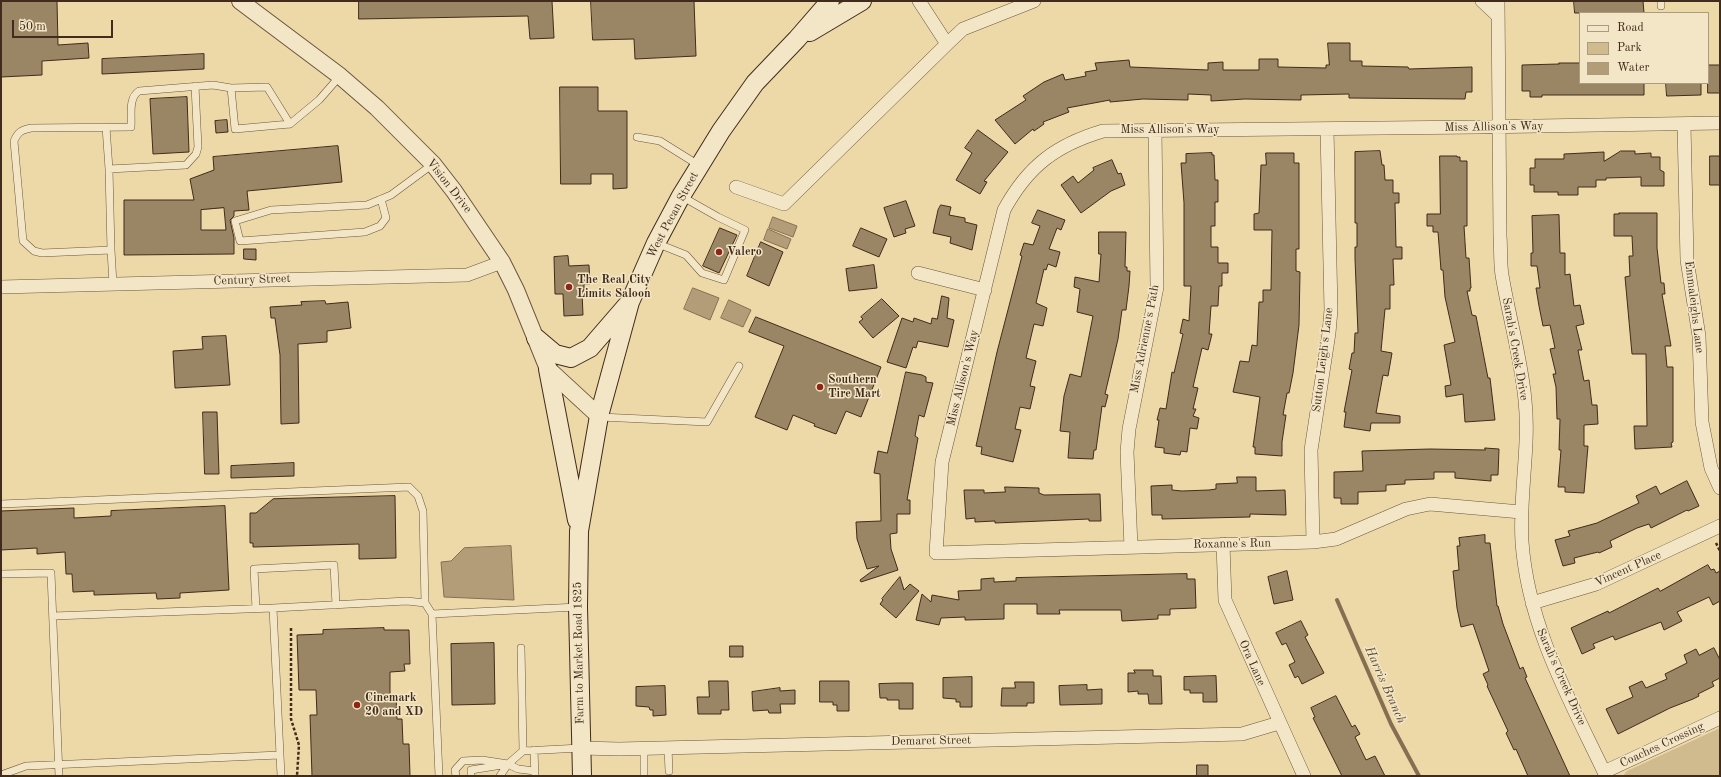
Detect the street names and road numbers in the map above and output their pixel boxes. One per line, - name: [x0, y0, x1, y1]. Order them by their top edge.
- street label: Miss Allison's Way: [1444, 119, 1544, 135]
- street label: Miss Allison's Way: [1121, 123, 1219, 137]
- street label: Vision Drive: [423, 156, 475, 216]
- street label: West Pecan Street: [644, 169, 702, 261]
- street label: Emmaleighs Lane: [1681, 260, 1707, 354]
- street label: Century Street: [213, 271, 291, 289]
- street label: Miss Adrienne's Path: [1127, 283, 1163, 395]
- street label: Sarah's Creek Drive: [1499, 296, 1531, 402]
- street label: Sutton Leigh's Lane: [1309, 307, 1337, 413]
- street label: Miss Allison's Way: [944, 328, 982, 428]
- street label: Roxanne's Run: [1193, 536, 1271, 552]
- street label: Vincent Place: [1592, 548, 1664, 590]
- street label: Farm to Market Road 1825: [571, 582, 587, 724]
- street label: Sarah's Creek Drive: [1533, 626, 1589, 728]
- street label: Ora Lane: [1236, 638, 1268, 688]
- street label: Coaches Crossing: [1618, 719, 1706, 771]
- street label: Demaret Street: [891, 733, 971, 749]

